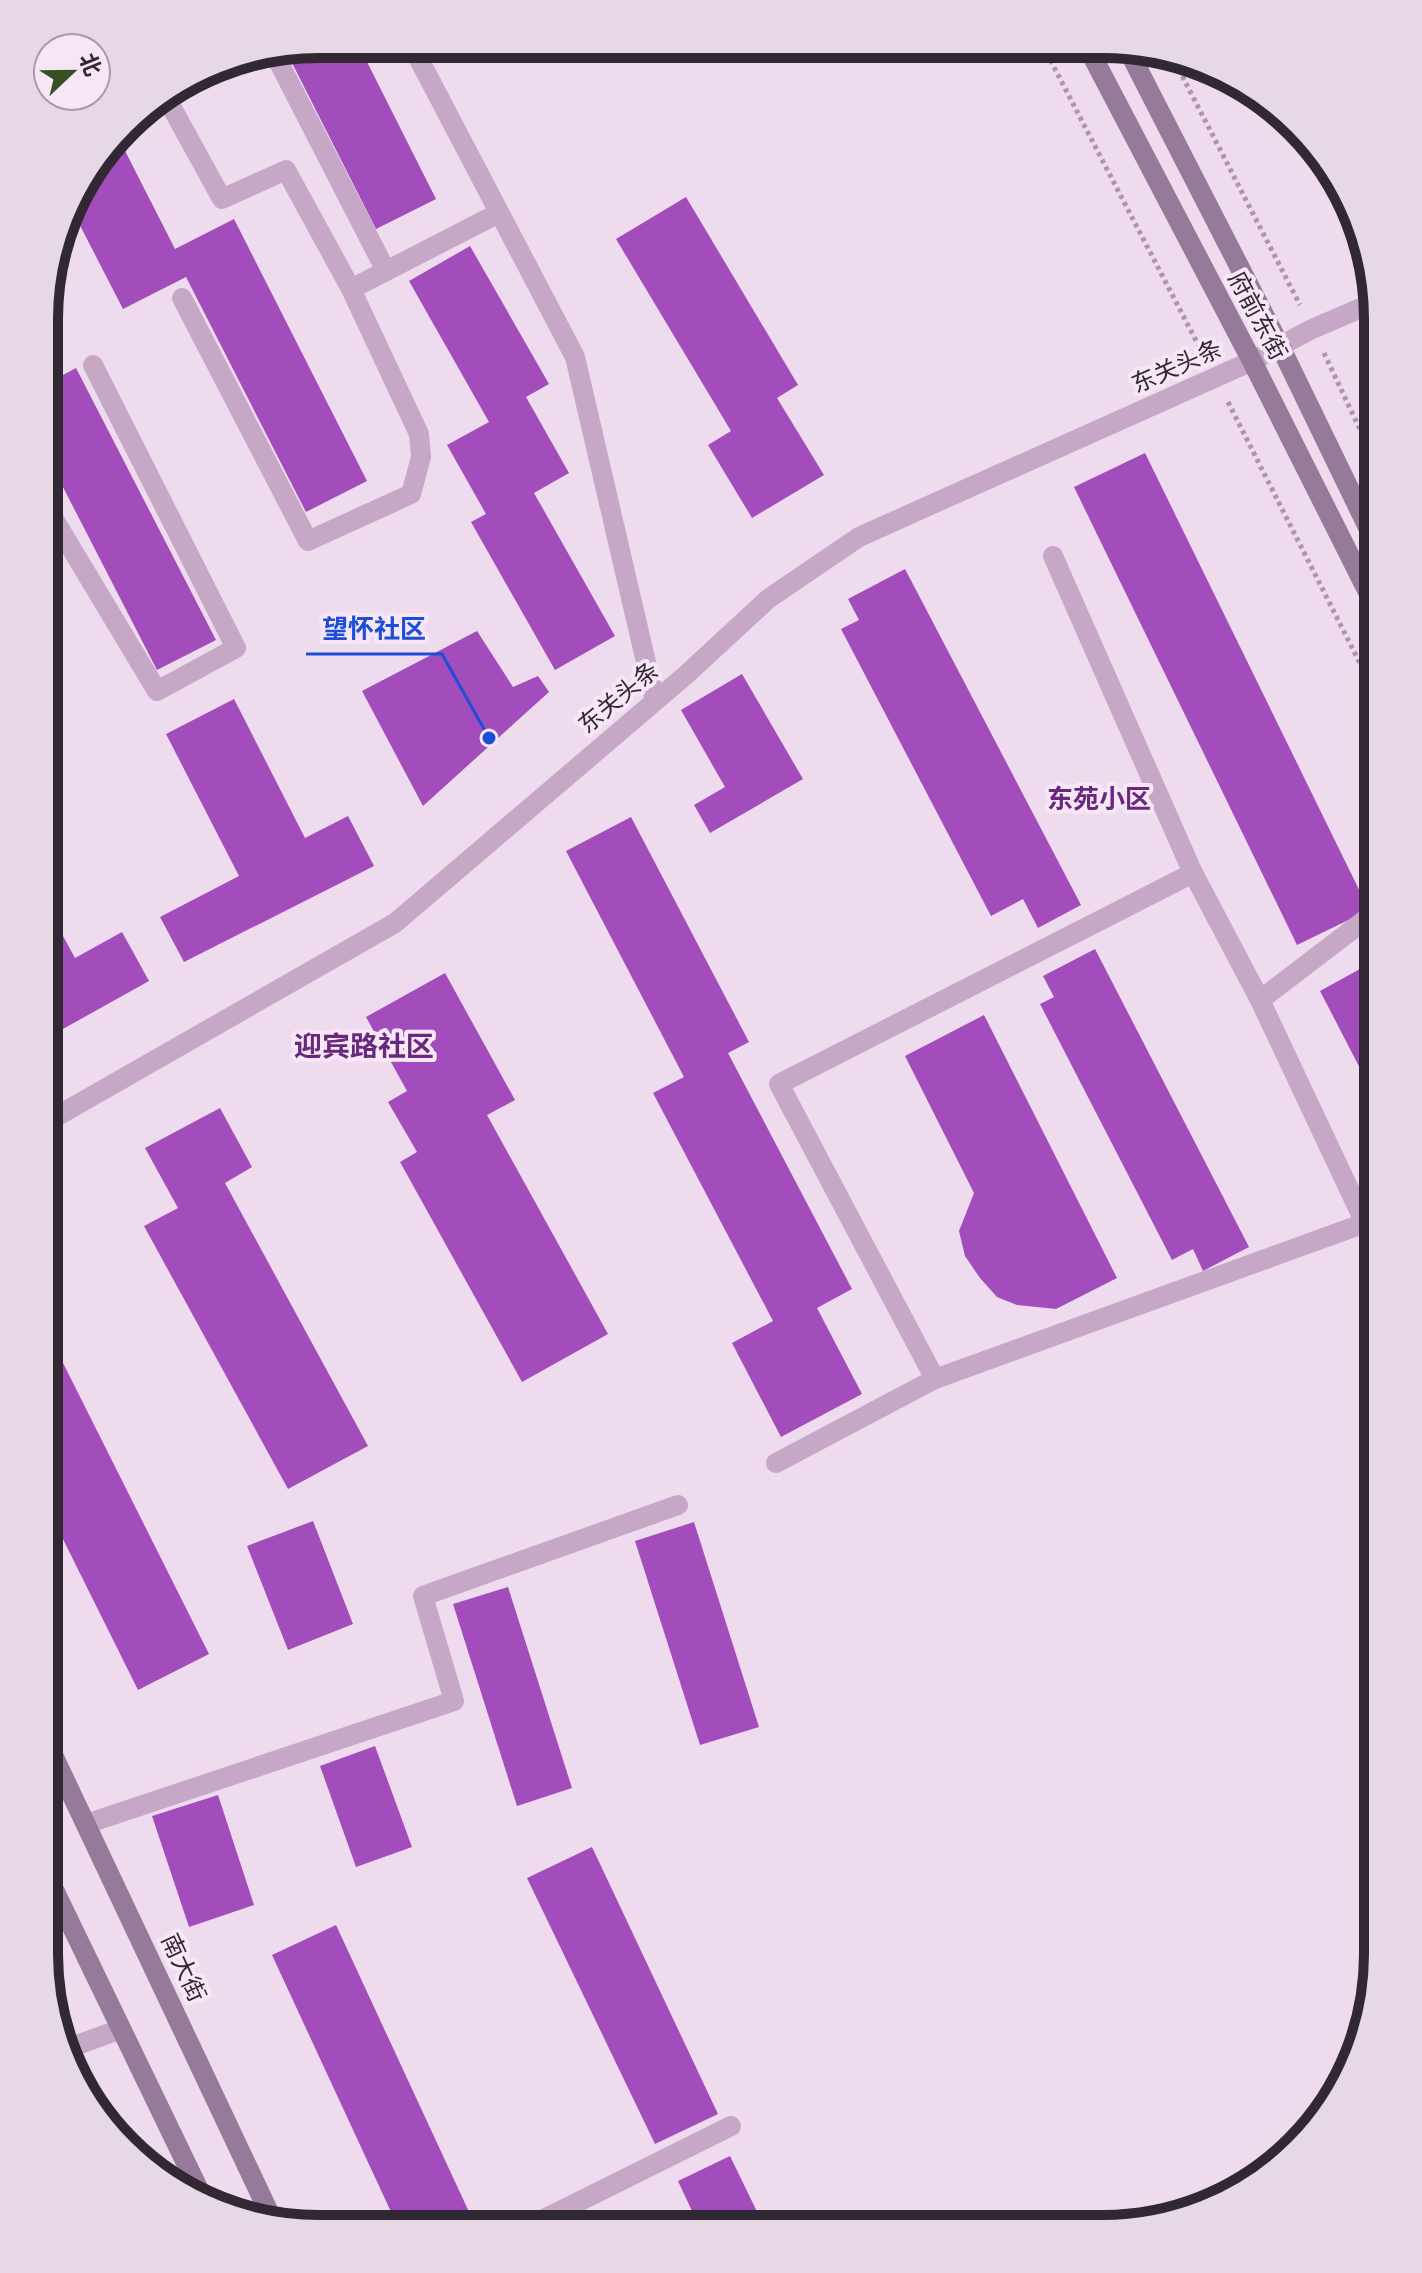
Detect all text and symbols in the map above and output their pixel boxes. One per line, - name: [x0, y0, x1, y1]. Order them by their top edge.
- north arrow: [32, 32, 112, 112]
- text: 北: [71, 49, 109, 81]
- street label: 府前东街: [1219, 265, 1295, 367]
- street label: 东关头条: [1126, 331, 1228, 403]
- callout: 望怀社区: [306, 604, 442, 654]
- text: 望怀社区: [322, 611, 426, 648]
- street label: 东关头条: [571, 654, 667, 742]
- district label: 东苑小区: [1047, 781, 1151, 818]
- district label: 迎宾路社区: [294, 1027, 434, 1067]
- street label: 南大街: [152, 1928, 214, 2008]

